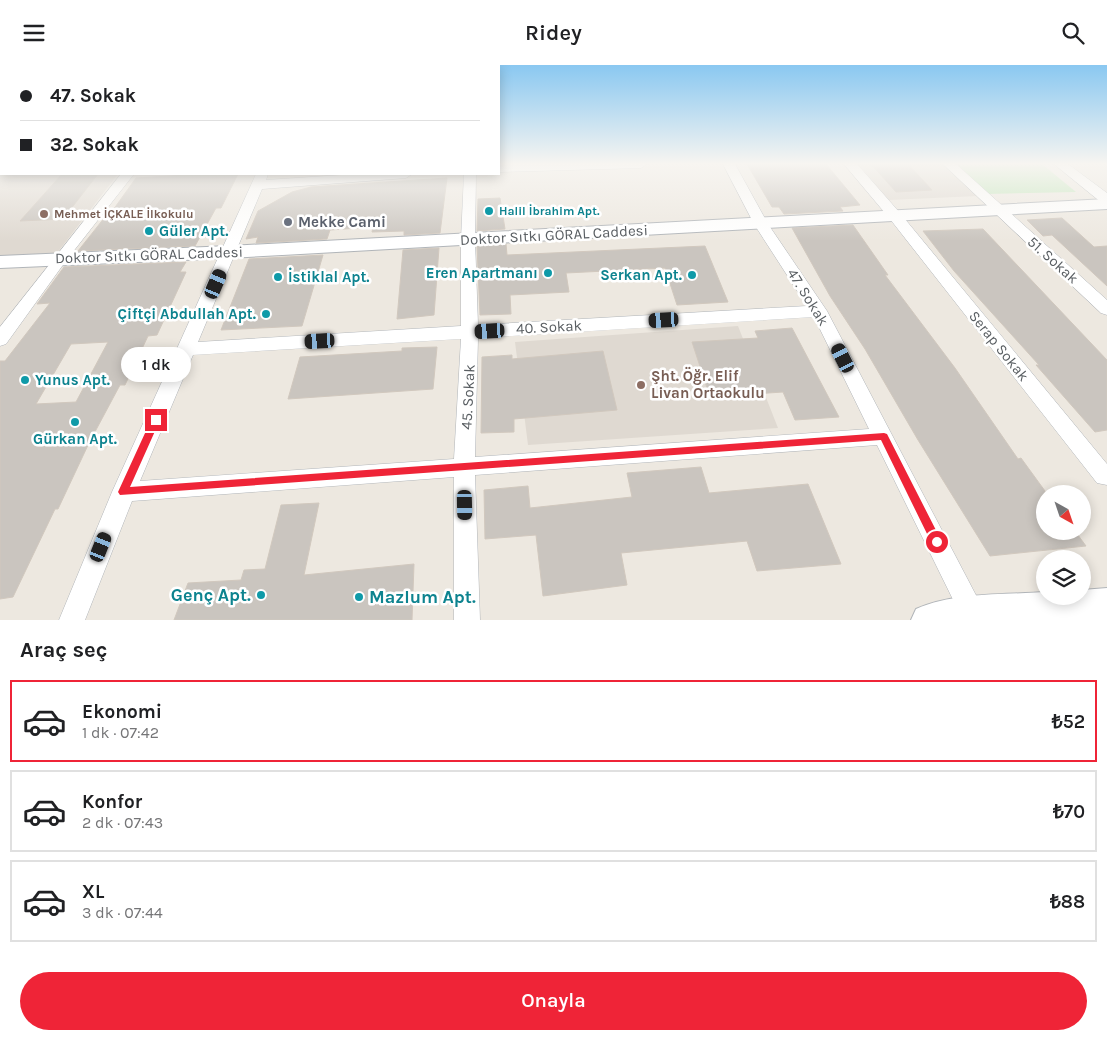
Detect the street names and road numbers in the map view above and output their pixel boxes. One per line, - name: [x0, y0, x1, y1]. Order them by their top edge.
- street label: Doktor Sıtkı GÖRAL Caddesi: [460, 221, 648, 249]
- street label: 51. Sokak: [1024, 233, 1082, 287]
- street label: Doktor Sıtkı GÖRAL Caddesi: [55, 243, 243, 267]
- street label: 47. Sokak: [783, 265, 833, 329]
- street label: Serap Sokak: [965, 307, 1033, 385]
- street label: 40. Sokak: [516, 316, 582, 338]
- street label: 45. Sokak: [457, 364, 479, 430]

